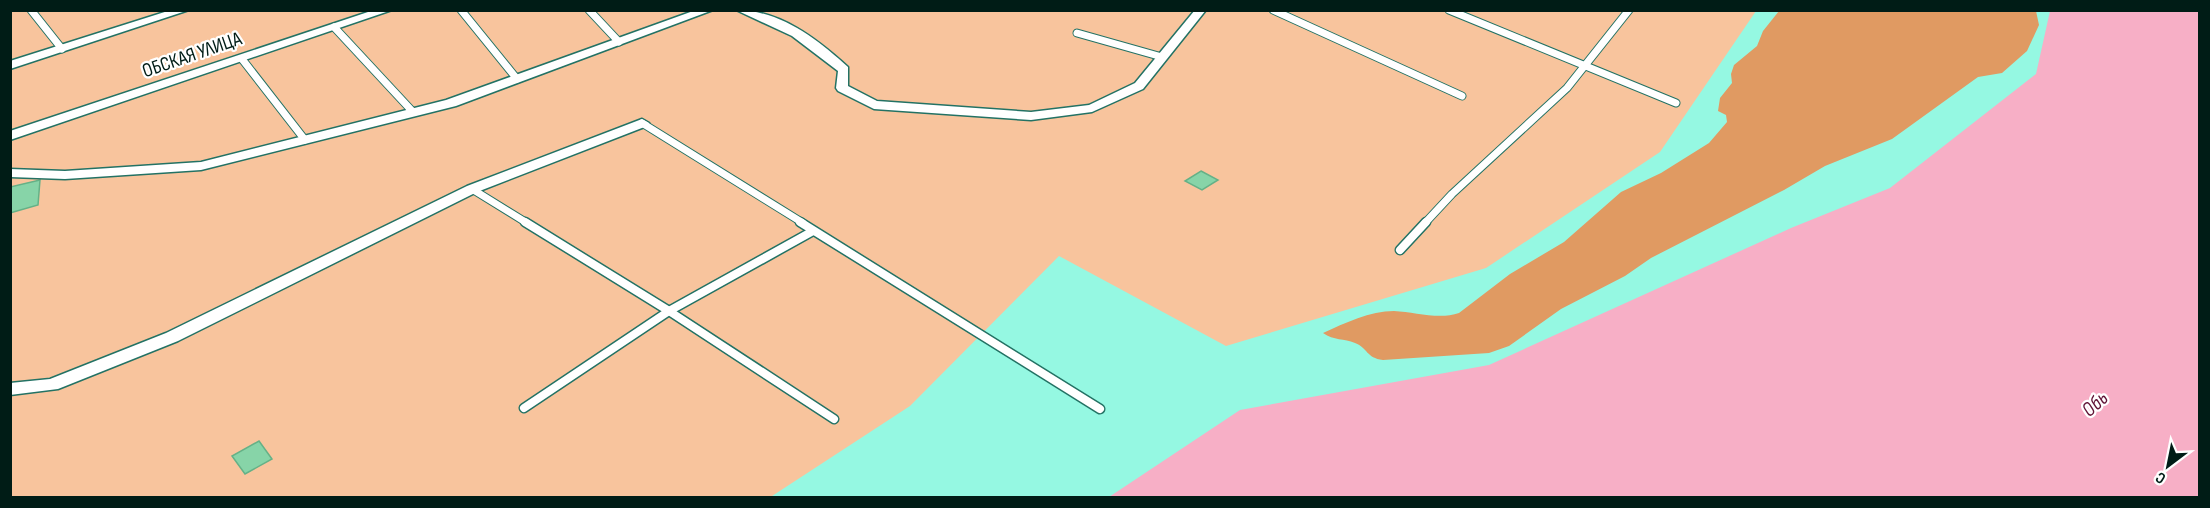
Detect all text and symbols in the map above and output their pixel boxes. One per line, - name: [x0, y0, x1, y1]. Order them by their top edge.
- street label: ОБСКАЯ УЛИЦА: [139, 27, 245, 83]
- water label: Обь: [2077, 386, 2113, 422]
- north arrow: [2138, 436, 2198, 496]
- text: С: [2152, 467, 2169, 488]

